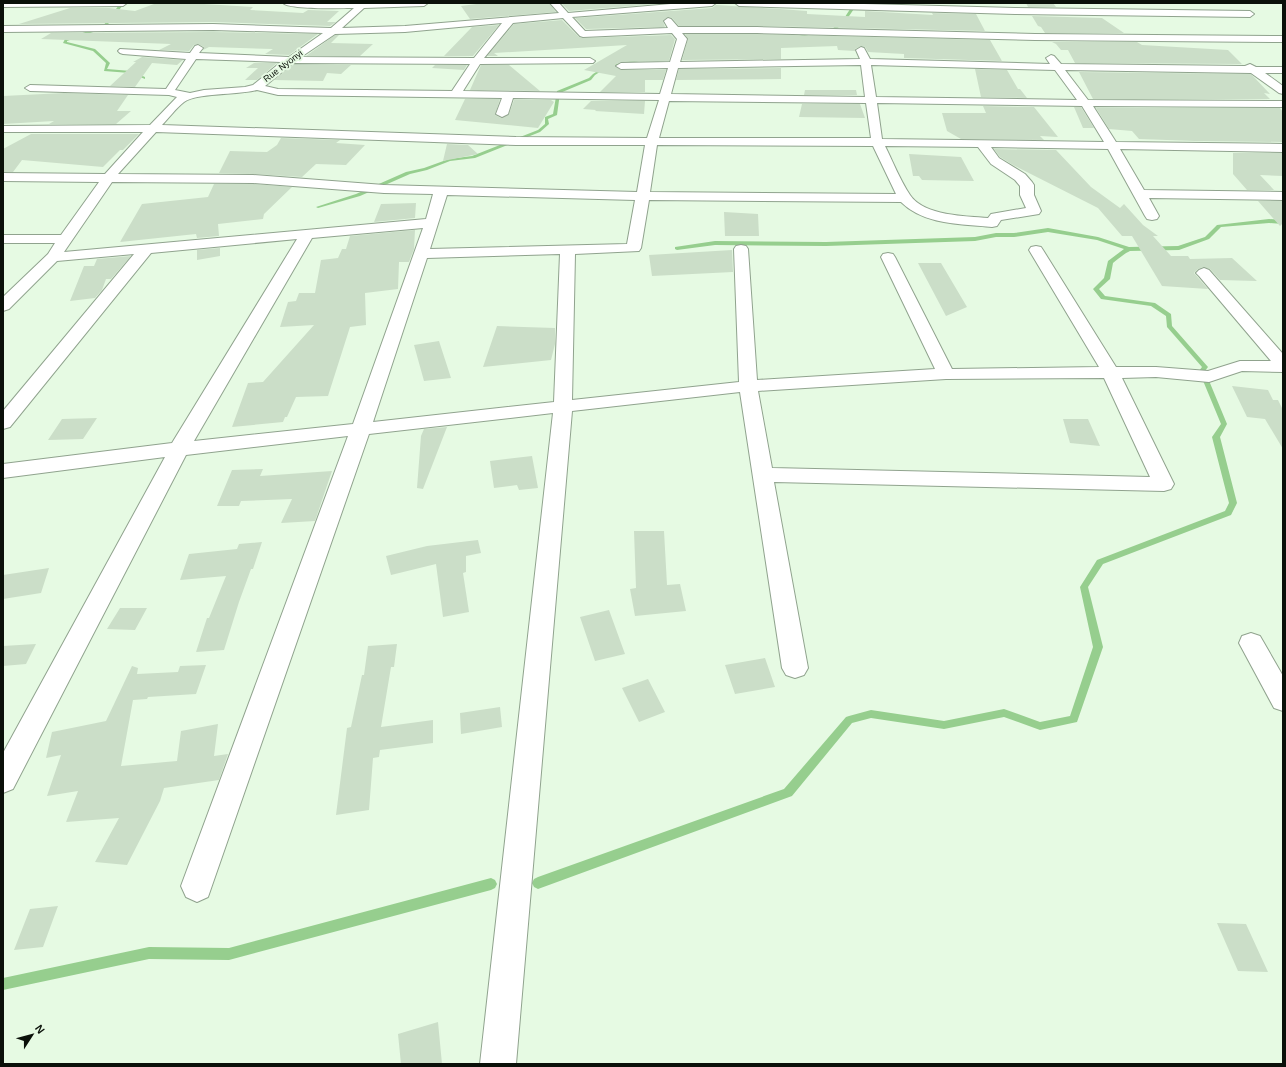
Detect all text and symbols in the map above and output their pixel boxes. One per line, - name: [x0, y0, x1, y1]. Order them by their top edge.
- street label: Rue Nyonyi: [261, 48, 305, 84]
- north arrow: [12, 1015, 52, 1055]
- text: N: [33, 1022, 47, 1036]

